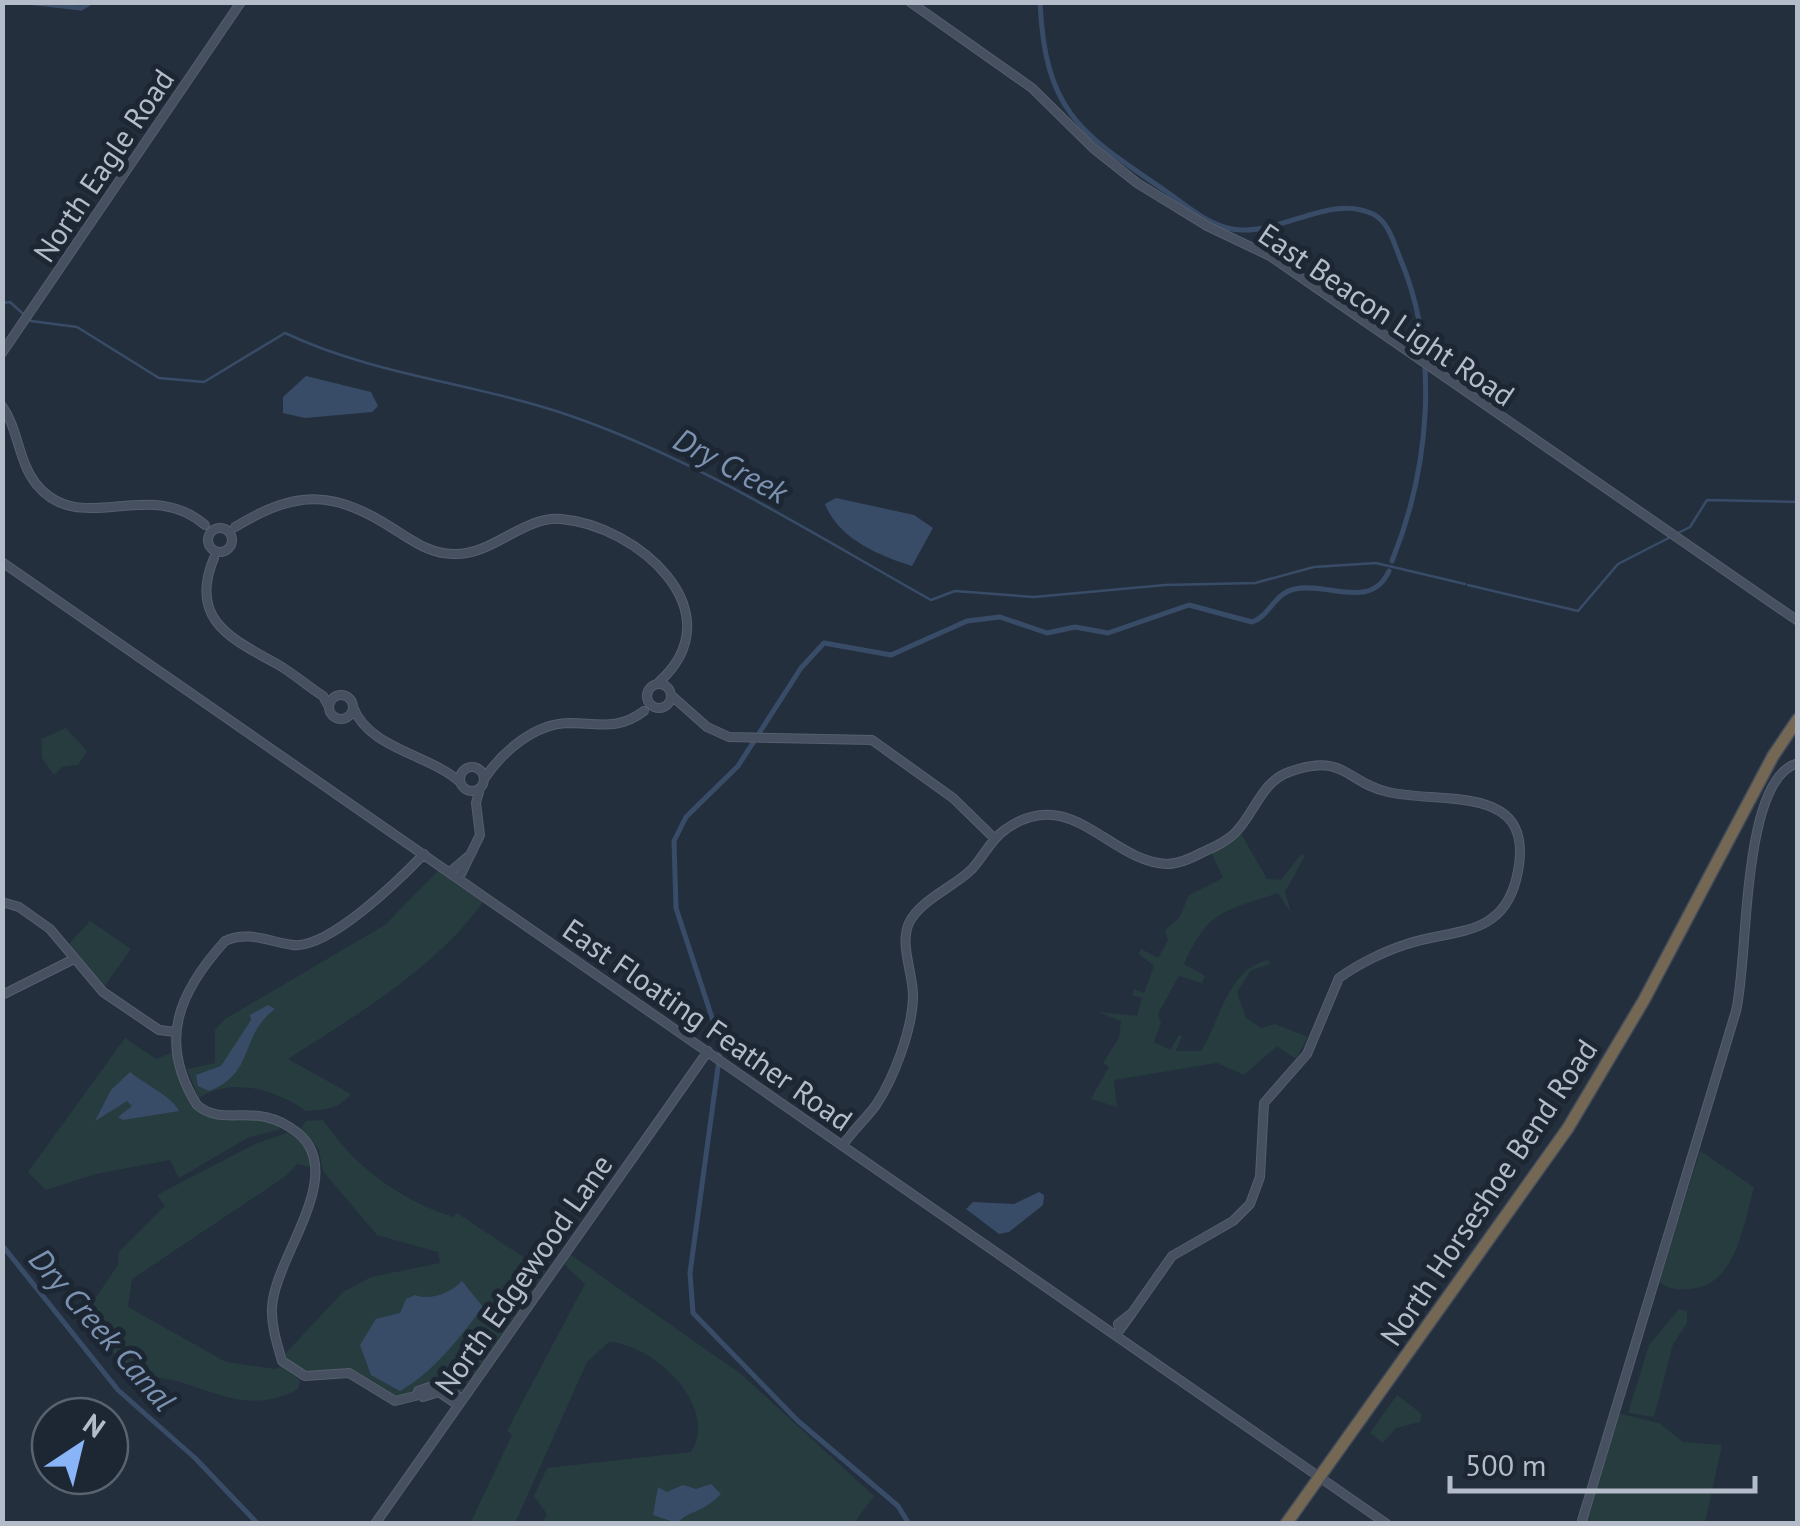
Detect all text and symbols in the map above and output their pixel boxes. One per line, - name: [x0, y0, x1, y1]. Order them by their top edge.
- street label: North Eagle Road: [24, 61, 182, 269]
- street label: East Beacon Light Road: [1252, 214, 1522, 414]
- water label: Dry Creek: [667, 418, 797, 513]
- street label: East Floating Feather Road: [556, 909, 860, 1139]
- street label: North Horseshoe Bend Road: [1371, 1031, 1605, 1353]
- street label: North Edgewood Lane: [425, 1146, 621, 1402]
- water label: Dry Creek Canal: [20, 1238, 186, 1420]
- north arrow: [30, 1396, 130, 1496]
- text: N: [76, 1405, 113, 1446]
- scale bar: [1450, 1431, 1755, 1493]
- text: 500 m: [1465, 1445, 1546, 1484]

